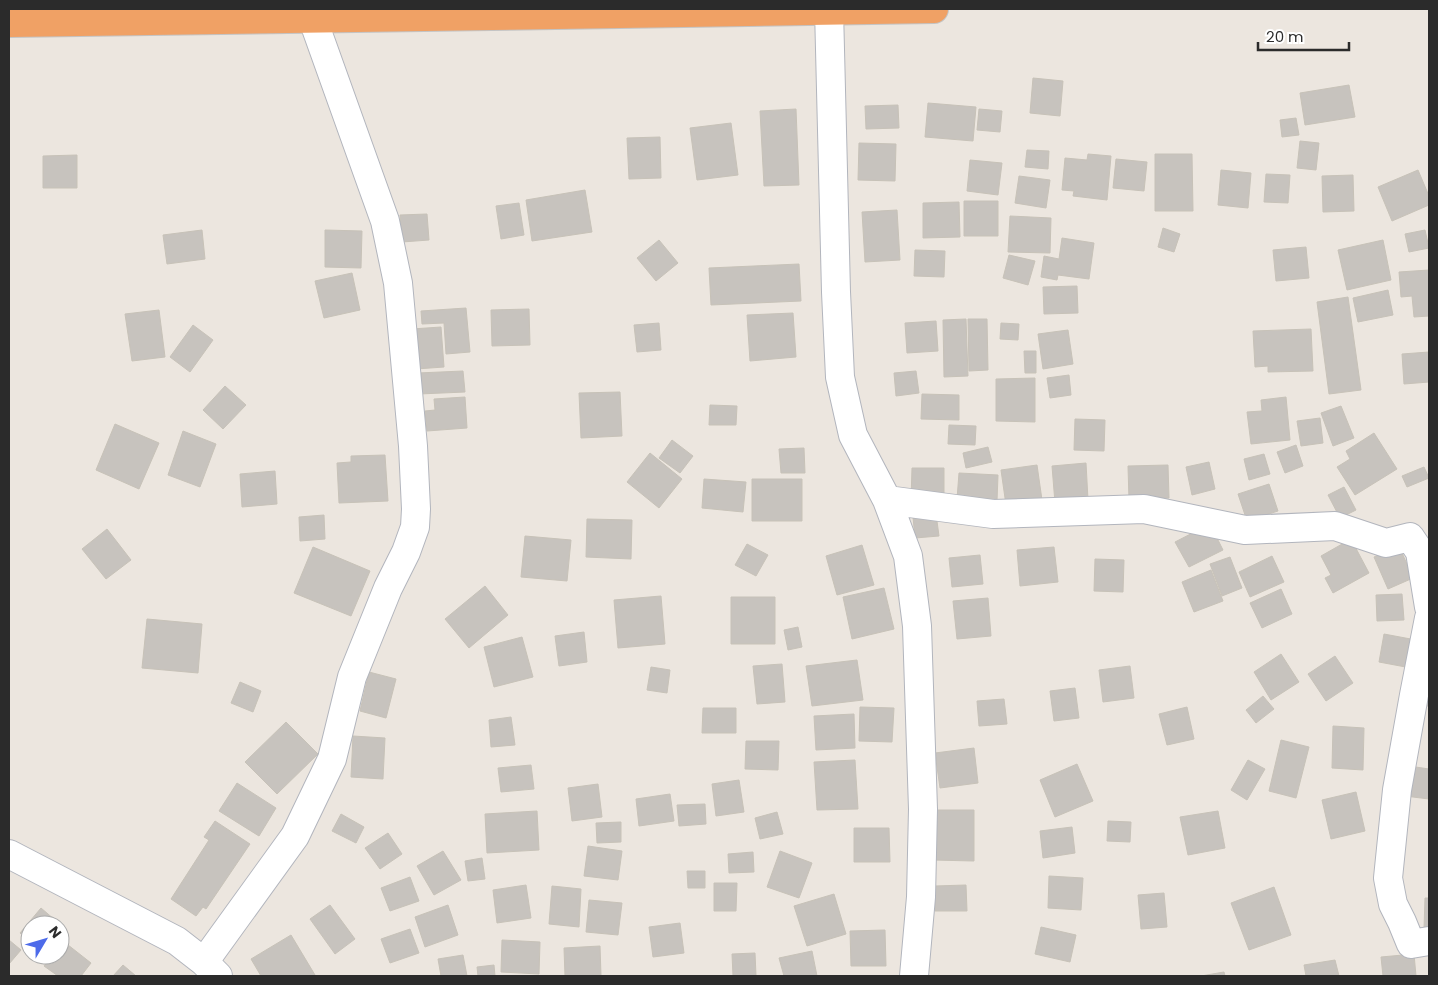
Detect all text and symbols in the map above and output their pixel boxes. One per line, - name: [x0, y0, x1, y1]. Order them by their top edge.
- scale bar: [1258, 20, 1349, 52]
- text: 20 m: [1266, 26, 1304, 47]
- north arrow: [20, 915, 70, 965]
- text: N: [44, 922, 66, 942]

